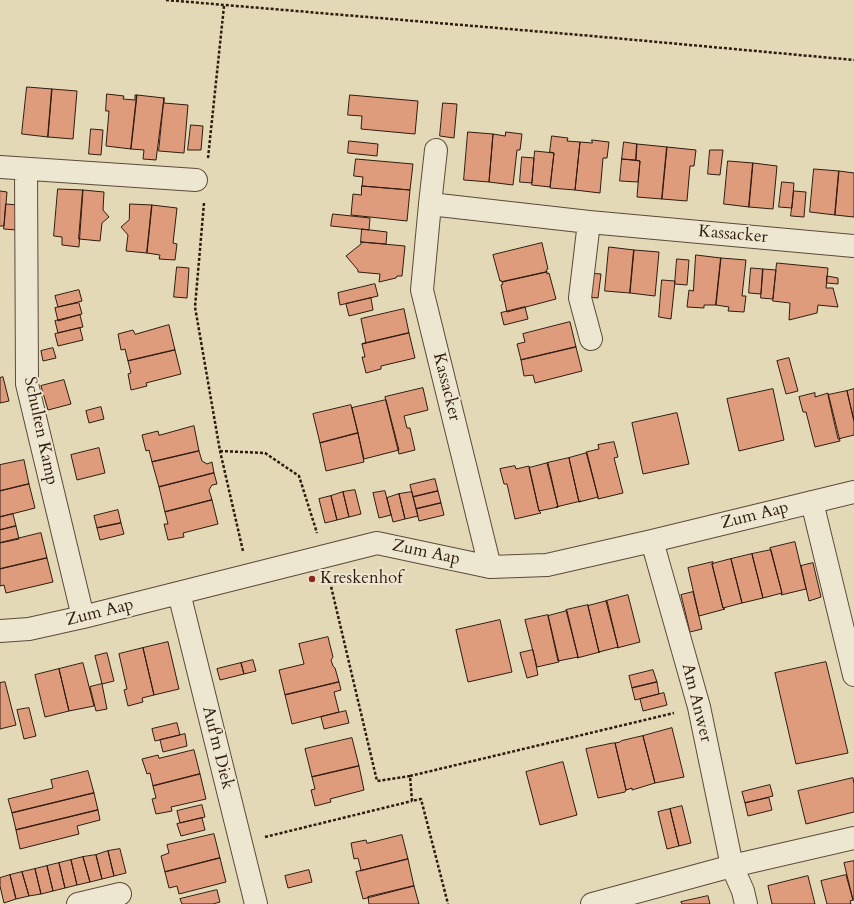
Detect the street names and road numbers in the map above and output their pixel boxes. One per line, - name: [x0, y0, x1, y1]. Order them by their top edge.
- street label: Kassacker: [698, 222, 768, 248]
- street label: Kassacker: [428, 351, 464, 423]
- street label: Schulten Kamp: [19, 375, 61, 487]
- street label: Zum Aap: [719, 498, 791, 534]
- street label: Zum Aap: [390, 536, 462, 570]
- street label: Zum Aap: [64, 595, 136, 631]
- street label: Am Anwer: [676, 662, 716, 744]
- street label: Auf'm Diek: [197, 704, 237, 792]

